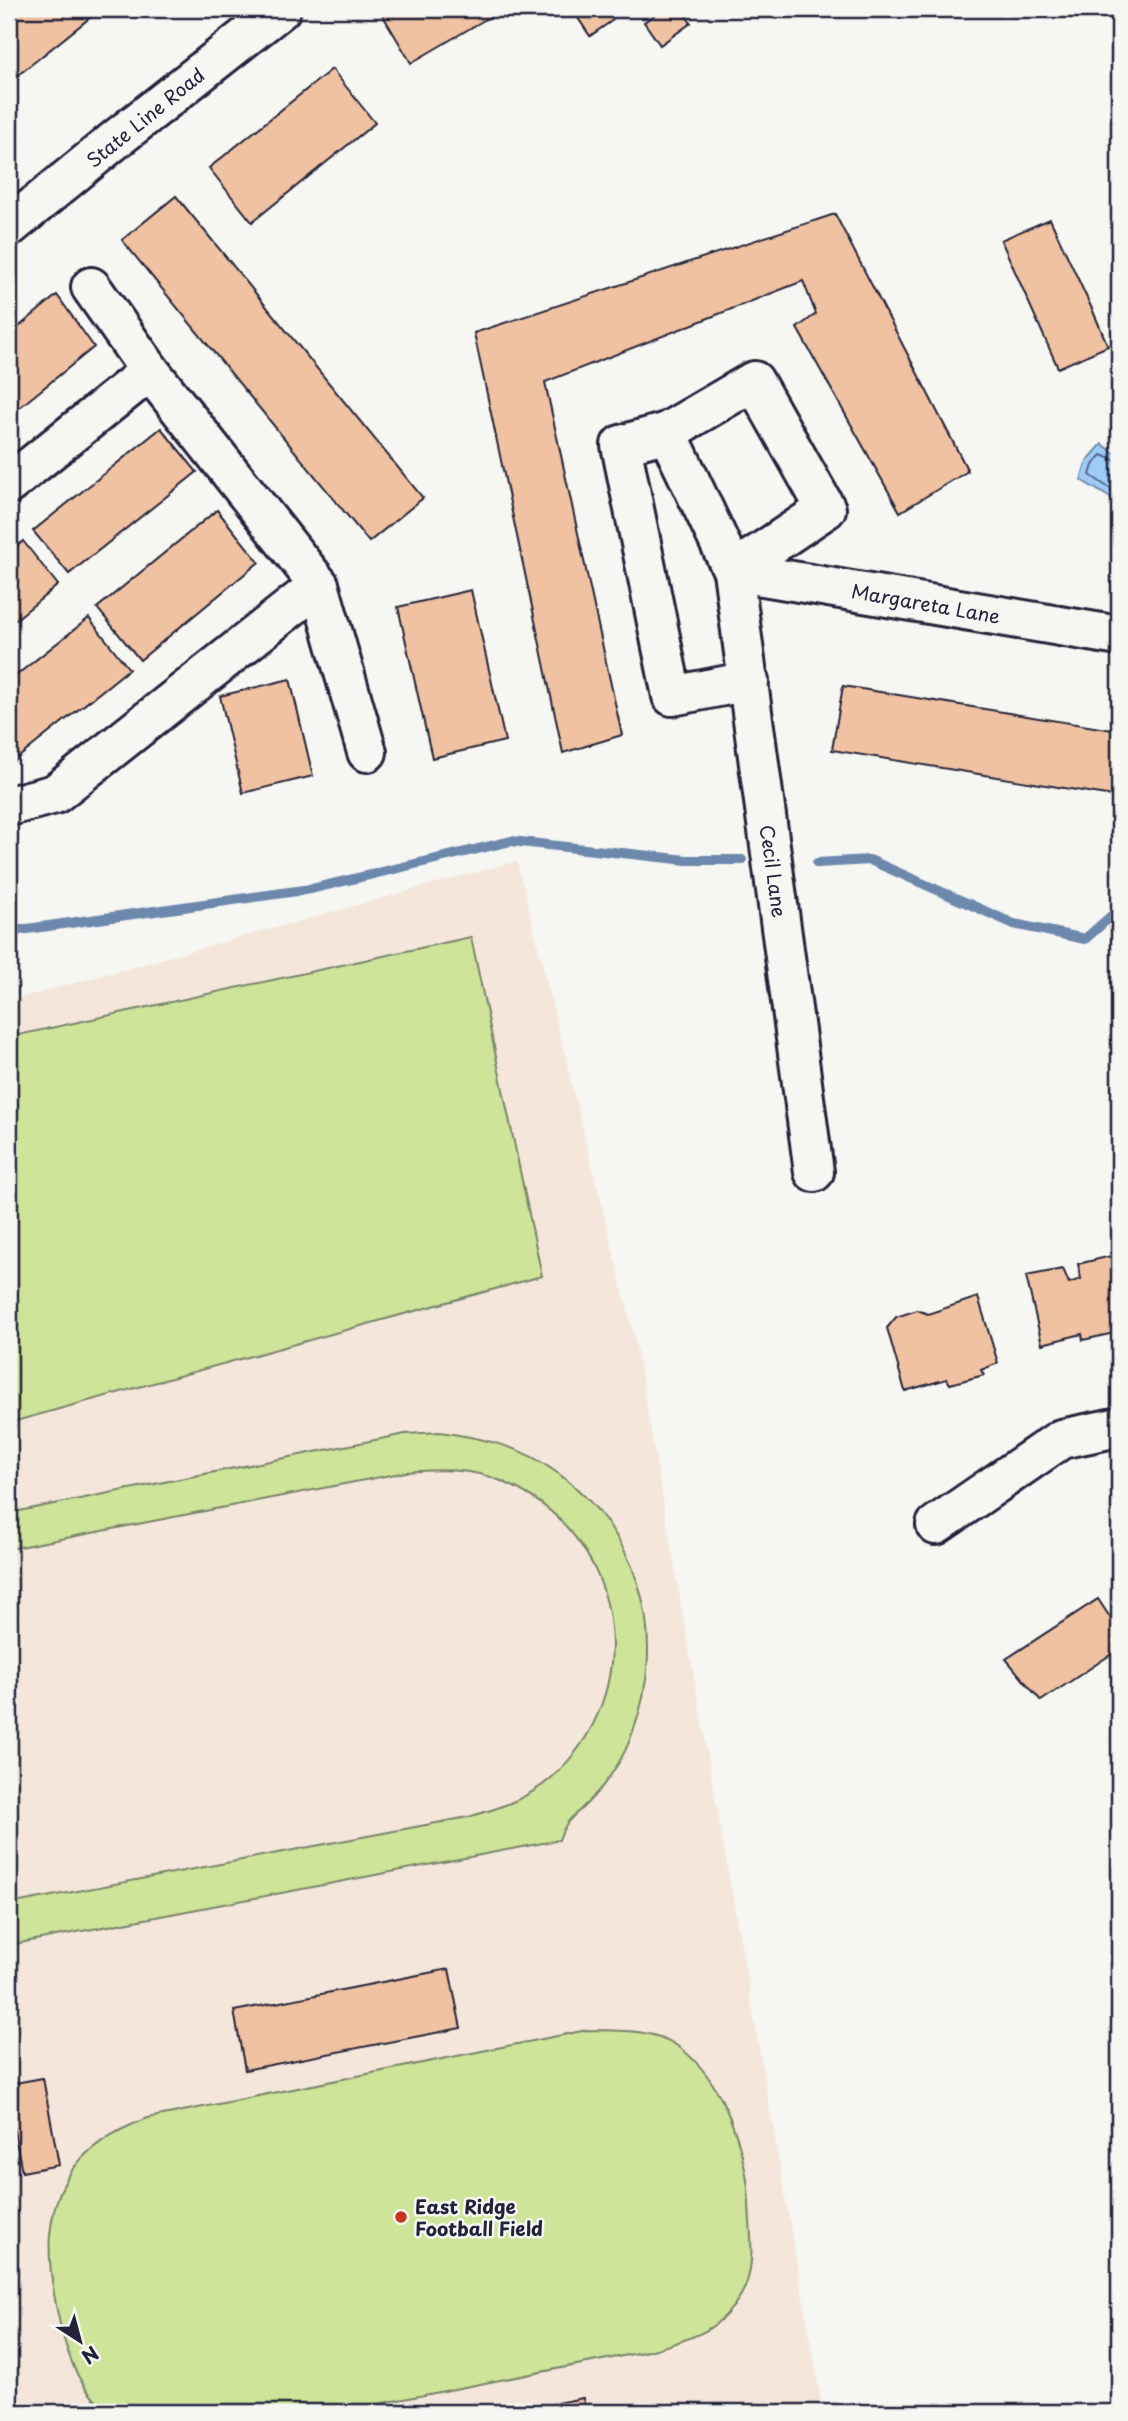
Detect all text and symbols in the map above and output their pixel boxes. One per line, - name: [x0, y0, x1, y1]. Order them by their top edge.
- street label: State Line Road: [80, 61, 210, 173]
- street label: Margareta Lane: [849, 576, 1003, 630]
- street label: Cecil Lane: [754, 823, 794, 919]
- place label: East Ridge Football Field: [415, 2192, 543, 2242]
- marker: East Ridge Football Field: [393, 2209, 409, 2225]
- north arrow: [46, 2306, 116, 2376]
- text: N: [76, 2340, 105, 2371]

